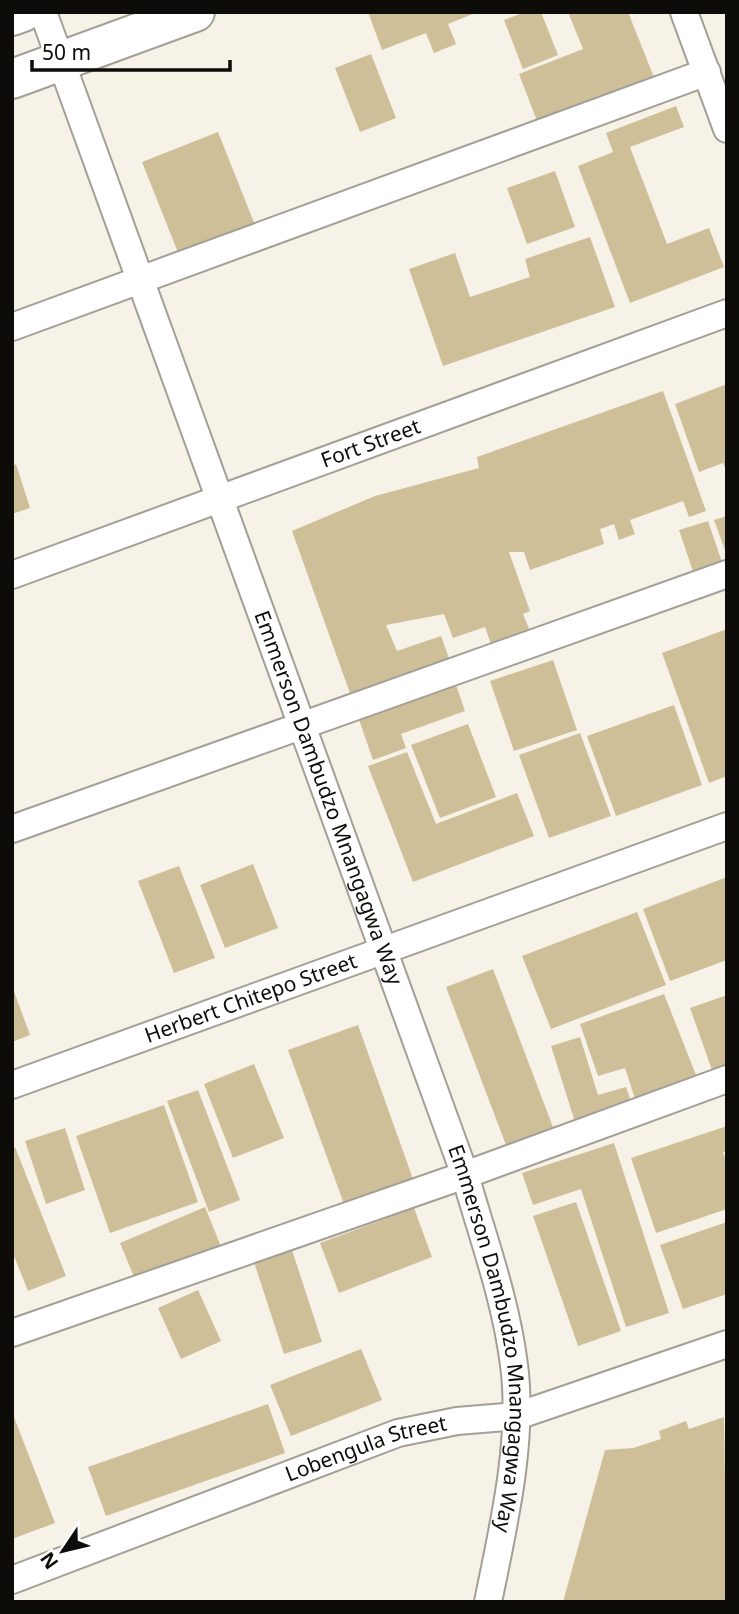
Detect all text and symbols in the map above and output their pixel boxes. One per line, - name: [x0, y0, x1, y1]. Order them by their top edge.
- scale bar: [32, 28, 229, 72]
- text: 50 m: [42, 38, 91, 66]
- street label: Fort Street: [317, 411, 424, 474]
- street label: Emmerson Dambudzo Mnangagwa Way: [248, 607, 410, 989]
- street label: Herbert Chitepo Street: [141, 946, 361, 1049]
- street label: Emmerson Dambudzo Mnangagwa Way: [442, 1140, 532, 1535]
- street label: Lobengula Street: [281, 1408, 449, 1488]
- north arrow: [28, 1516, 98, 1586]
- text: N: [34, 1547, 64, 1575]

